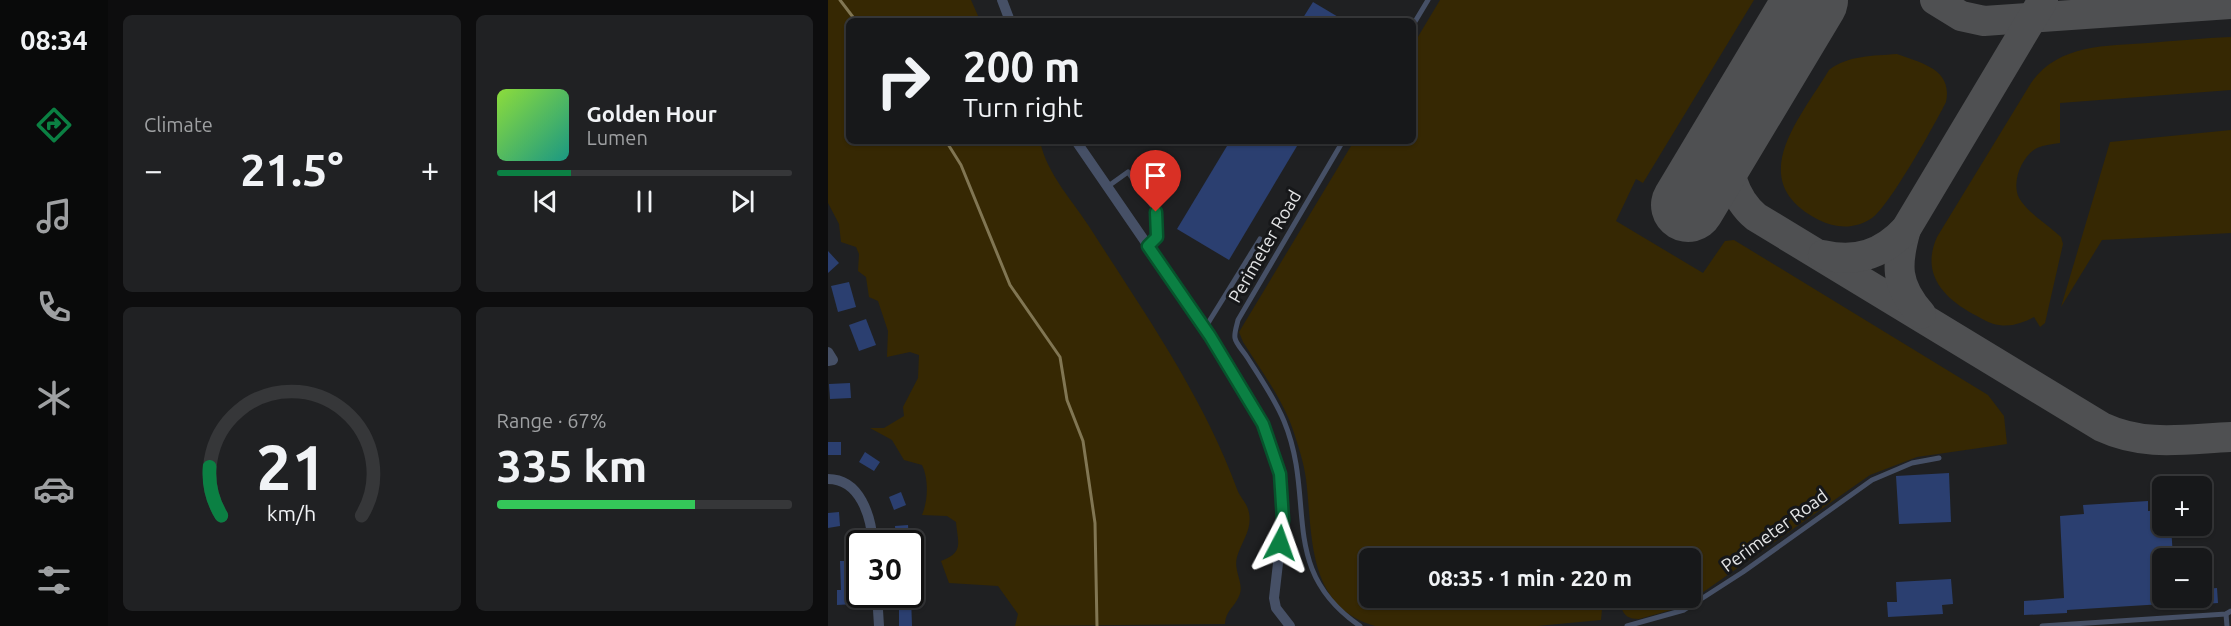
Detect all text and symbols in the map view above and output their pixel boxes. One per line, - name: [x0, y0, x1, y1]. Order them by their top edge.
- text: 08:34: [20, 25, 88, 55]
- icon: right: [864, 42, 942, 120]
- text: 200 m: [963, 43, 1080, 90]
- text: Turn right: [963, 92, 1083, 122]
- text: Golden Hour: [587, 101, 717, 126]
- icon: directions: [33, 104, 75, 146]
- text: Climate: [144, 113, 213, 136]
- text: Lumen: [587, 126, 648, 149]
- text: 21.5°: [240, 144, 343, 195]
- pin: [1130, 150, 1181, 212]
- text: −: [144, 151, 163, 188]
- text: +: [421, 151, 439, 188]
- icon: arrive: [1139, 159, 1172, 192]
- icon: previous: [529, 185, 562, 218]
- icon: pause: [628, 185, 661, 218]
- icon: next: [726, 185, 759, 218]
- street label: Perimeter Road: [1224, 186, 1304, 306]
- icon: music: [33, 195, 75, 237]
- icon: phone: [33, 286, 75, 328]
- icon: climate: [33, 377, 75, 419]
- text: Range · 67%: [497, 409, 607, 432]
- text: 21: [257, 432, 327, 502]
- text: 335 km: [497, 440, 647, 491]
- icon: car: [33, 468, 75, 510]
- map controls: [2152, 476, 2212, 608]
- button: +: [2152, 476, 2212, 536]
- street label: Perimeter Road: [1717, 485, 1831, 575]
- text: km/h: [267, 501, 316, 525]
- position arrow: [1248, 511, 1312, 575]
- speed limit sign: 30: [846, 530, 924, 608]
- button: −: [2152, 548, 2212, 608]
- icon: filters: [33, 559, 75, 601]
- text: 08:35 · 1 min · 220 m: [1428, 565, 1632, 590]

